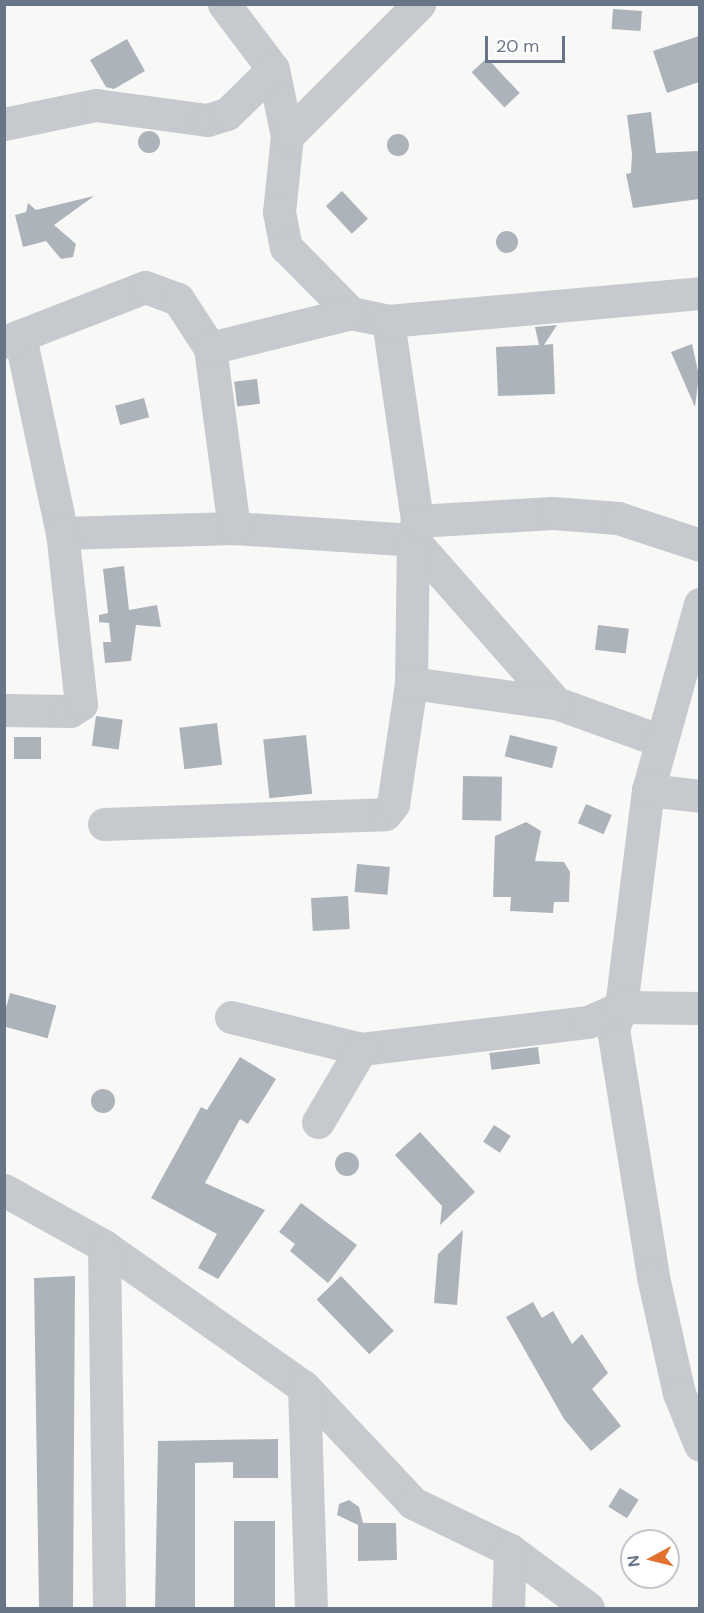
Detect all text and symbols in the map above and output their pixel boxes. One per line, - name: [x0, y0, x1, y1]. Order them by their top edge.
- scale bar: [488, 24, 568, 62]
- text: 20 m: [496, 34, 539, 58]
- north arrow: [620, 1529, 680, 1589]
- text: N: [622, 1554, 645, 1568]

